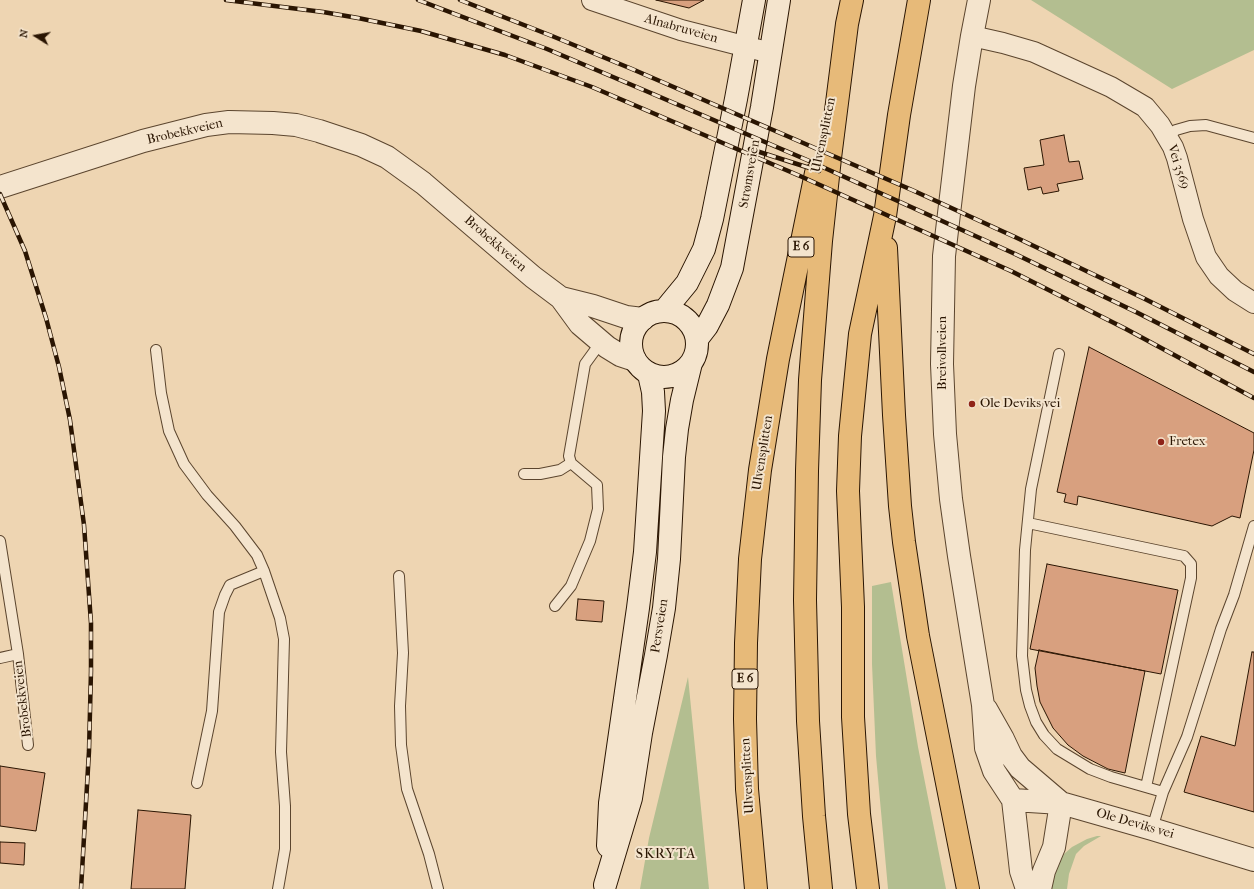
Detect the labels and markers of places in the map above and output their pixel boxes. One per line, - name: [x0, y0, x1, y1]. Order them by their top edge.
- place label: Ole Deviks vei: [980, 396, 1060, 412]
- marker: Ole Deviks vei: [967, 399, 977, 409]
- place label: Fretex: [1169, 434, 1206, 450]
- marker: Fretex: [1156, 437, 1166, 447]

